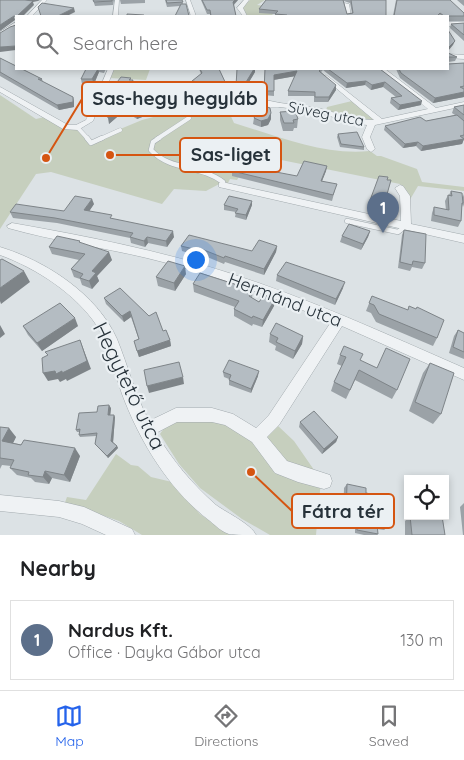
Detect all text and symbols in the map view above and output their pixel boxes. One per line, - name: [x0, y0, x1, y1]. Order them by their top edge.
- search box: [15, 15, 449, 70]
- icon: search: [33, 29, 61, 57]
- text: Search here: [73, 31, 178, 55]
- callout: Sas-hegy hegyláb: [82, 82, 267, 116]
- text: Sas-hegy hegyláb: [92, 86, 258, 110]
- street label: Süveg utca: [286, 97, 366, 130]
- callout: Sas-liget: [180, 138, 281, 172]
- text: Sas-liget: [191, 142, 271, 166]
- pin: 1: [367, 192, 399, 233]
- your location: [183, 247, 209, 273]
- street label: Hermánd utca: [225, 267, 345, 332]
- street label: Hegytető utca: [88, 317, 172, 454]
- map controls: [404, 475, 449, 520]
- button: locate: [404, 475, 449, 520]
- callout: Fátra tér: [292, 494, 394, 528]
- text: Fátra tér: [302, 499, 384, 523]
- text: Nearby: [20, 555, 96, 581]
- text: Nardus Kft.: [68, 618, 173, 642]
- text: 1: [34, 630, 40, 650]
- text: 130 m: [400, 630, 443, 650]
- text: Office · Dayka Gábor utca: [68, 642, 261, 662]
- tab: Map: [55, 702, 84, 750]
- tab: Directions: [194, 702, 258, 750]
- tab: Saved: [369, 702, 409, 750]

